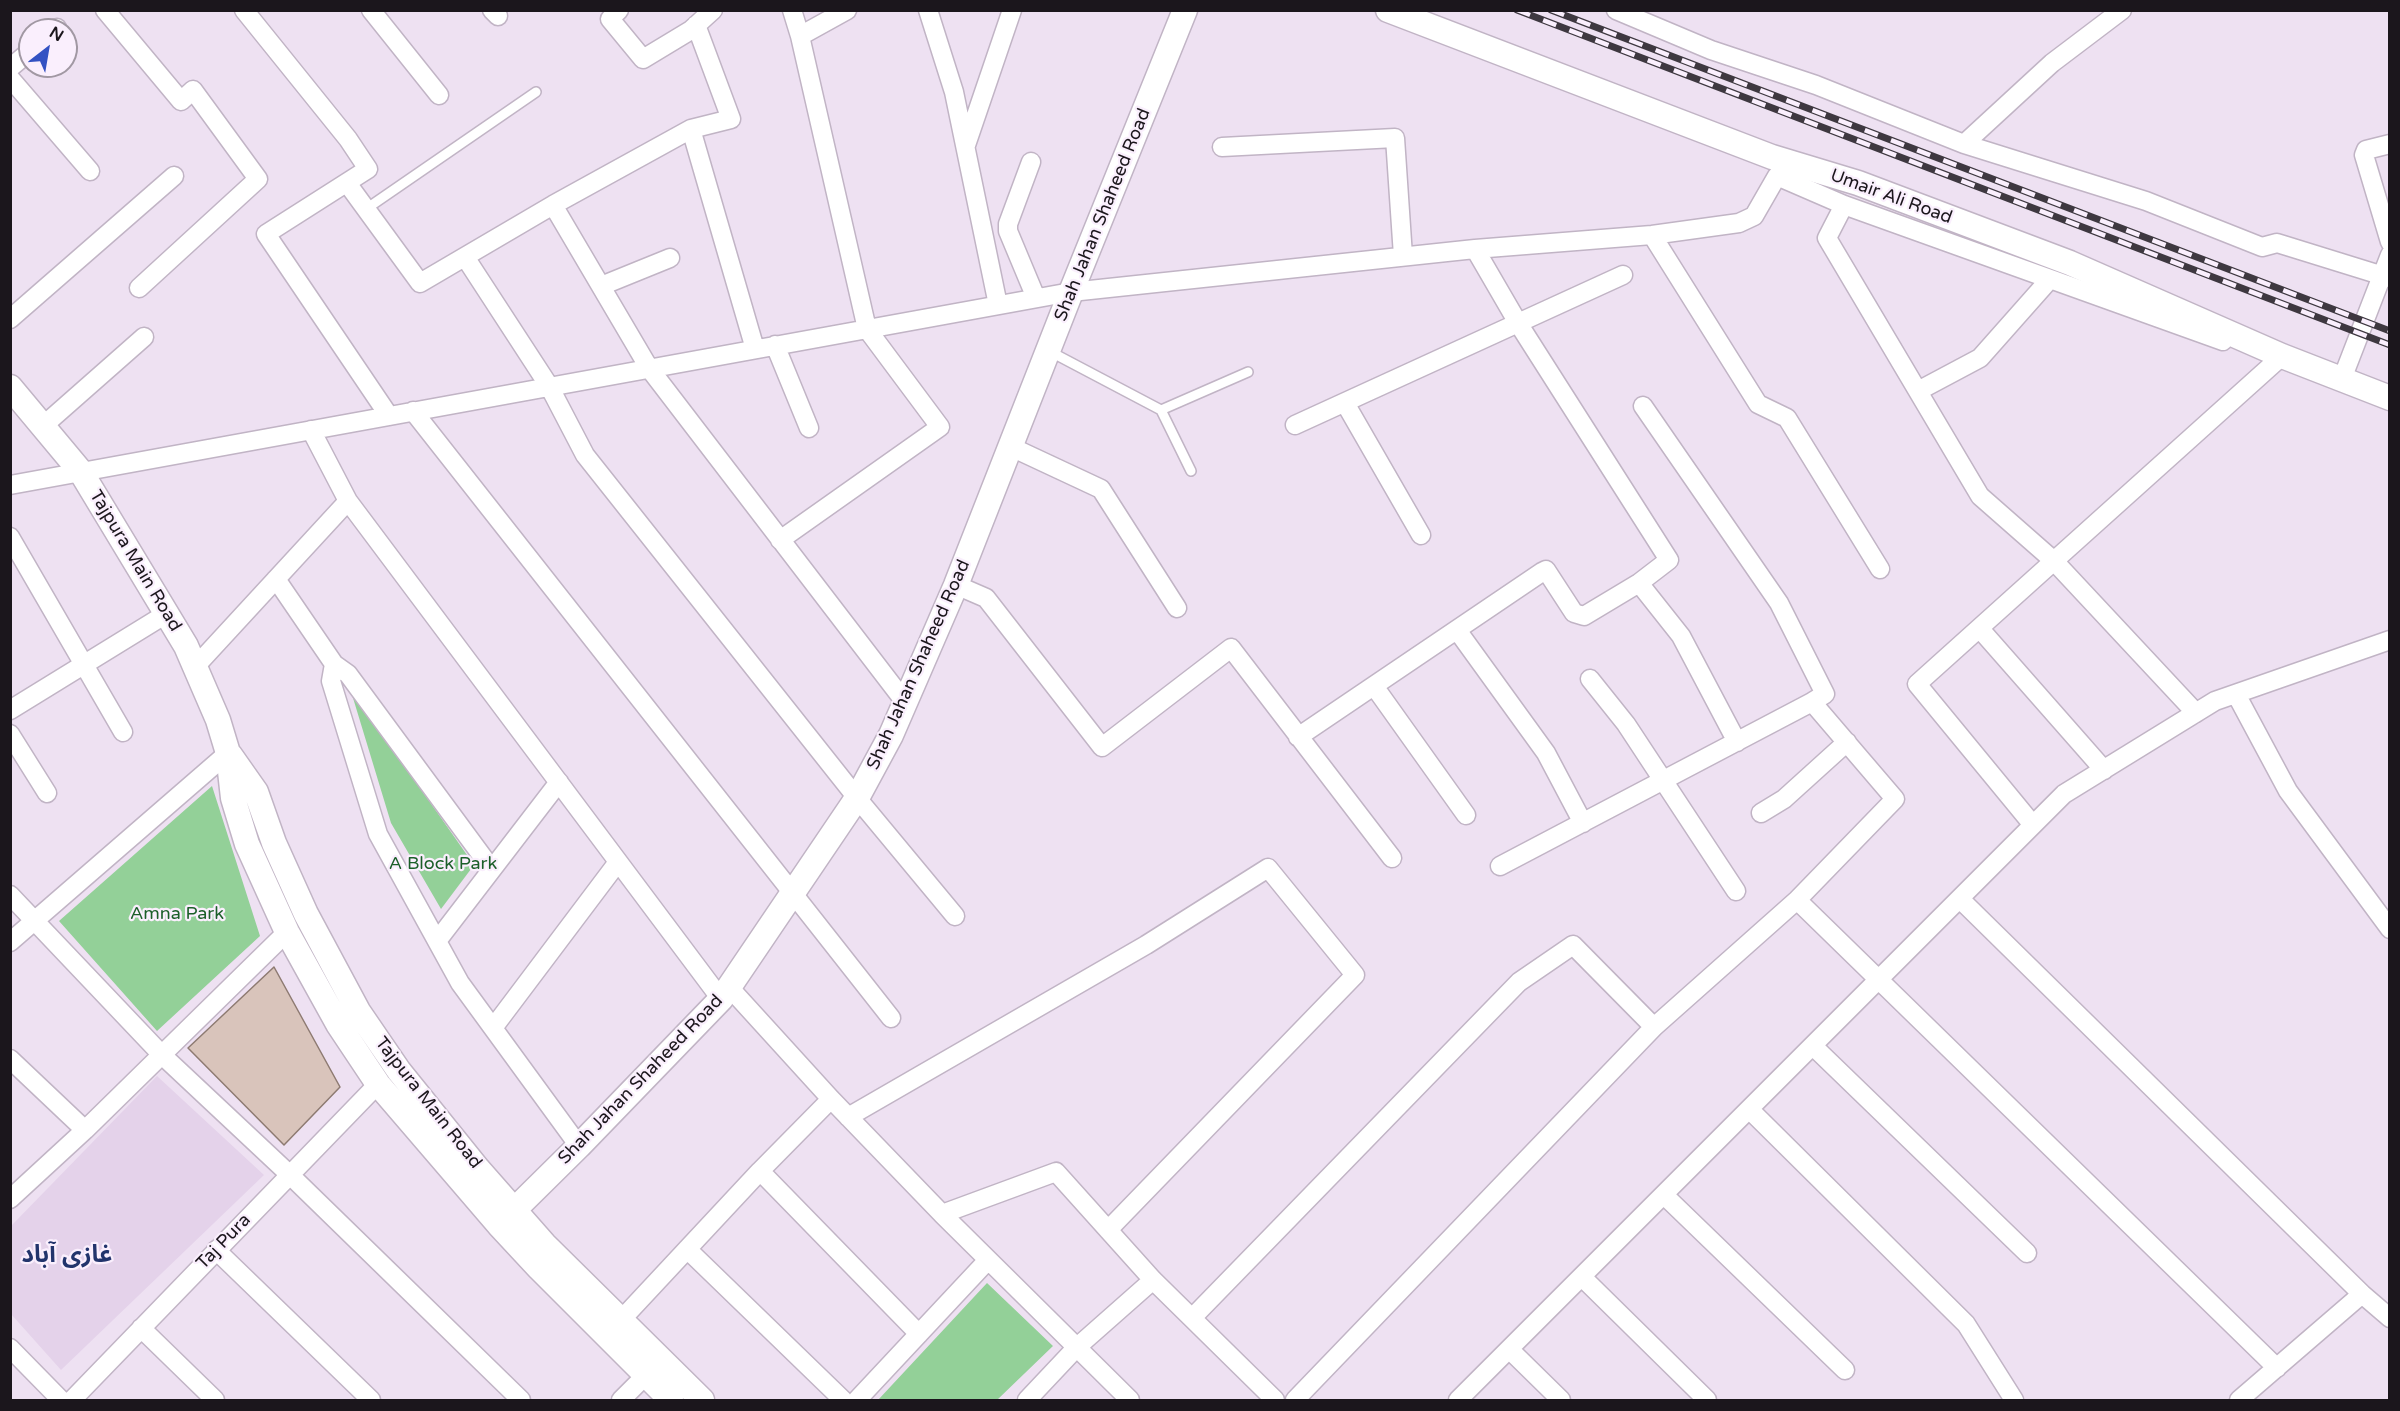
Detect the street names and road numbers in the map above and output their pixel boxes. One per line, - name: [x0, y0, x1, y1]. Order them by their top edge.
- street label: Shah Jahan Shaheed Road: [1050, 105, 1156, 325]
- street label: Umair Ali Road: [1827, 165, 1955, 229]
- street label: Tajpura Main Road: [84, 486, 186, 636]
- street label: Shah Jahan Shaheed Road: [863, 557, 975, 773]
- street label: Shah Jahan Shaheed Road: [554, 991, 728, 1169]
- street label: Tajpura Main Road: [370, 1033, 486, 1173]
- street label: Taj Pura: [192, 1210, 256, 1274]

